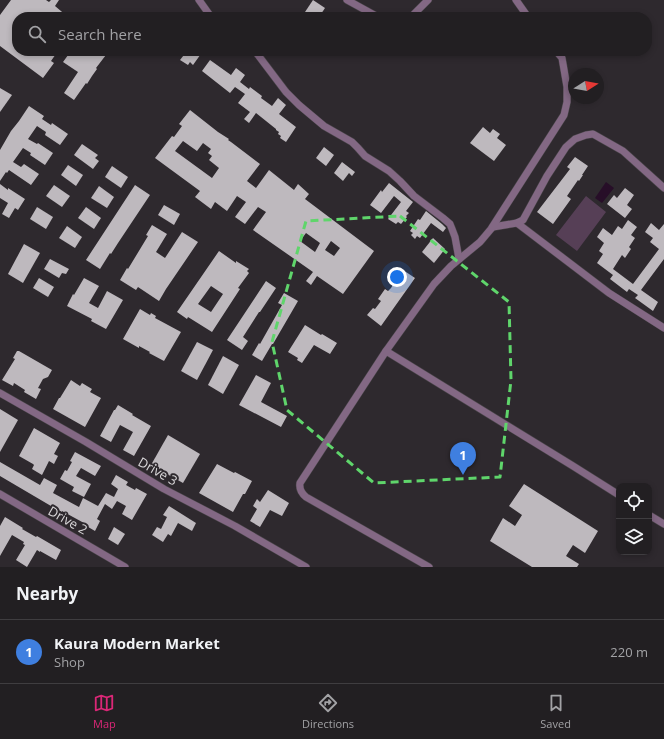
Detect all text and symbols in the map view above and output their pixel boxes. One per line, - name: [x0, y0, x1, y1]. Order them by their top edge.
- search box: [12, 12, 652, 56]
- icon: search: [26, 23, 48, 45]
- text: Search here: [58, 24, 142, 44]
- north arrow: [568, 68, 604, 104]
- your location: [387, 267, 407, 287]
- pin: 1: [450, 442, 476, 475]
- street label: Drive 3: [135, 453, 181, 489]
- map controls: [616, 483, 652, 555]
- button: locate: [616, 483, 652, 519]
- street label: Drive 2: [45, 502, 91, 538]
- button: layers: [616, 519, 652, 555]
- text: Nearby: [16, 582, 78, 605]
- text: Kaura Modern Market: [54, 633, 220, 653]
- text: 1: [25, 643, 33, 661]
- text: 220 m: [610, 643, 648, 661]
- text: Shop: [54, 653, 85, 671]
- tab: Map: [93, 692, 116, 731]
- tab: Directions: [302, 692, 354, 731]
- tab: Saved: [540, 692, 571, 731]

